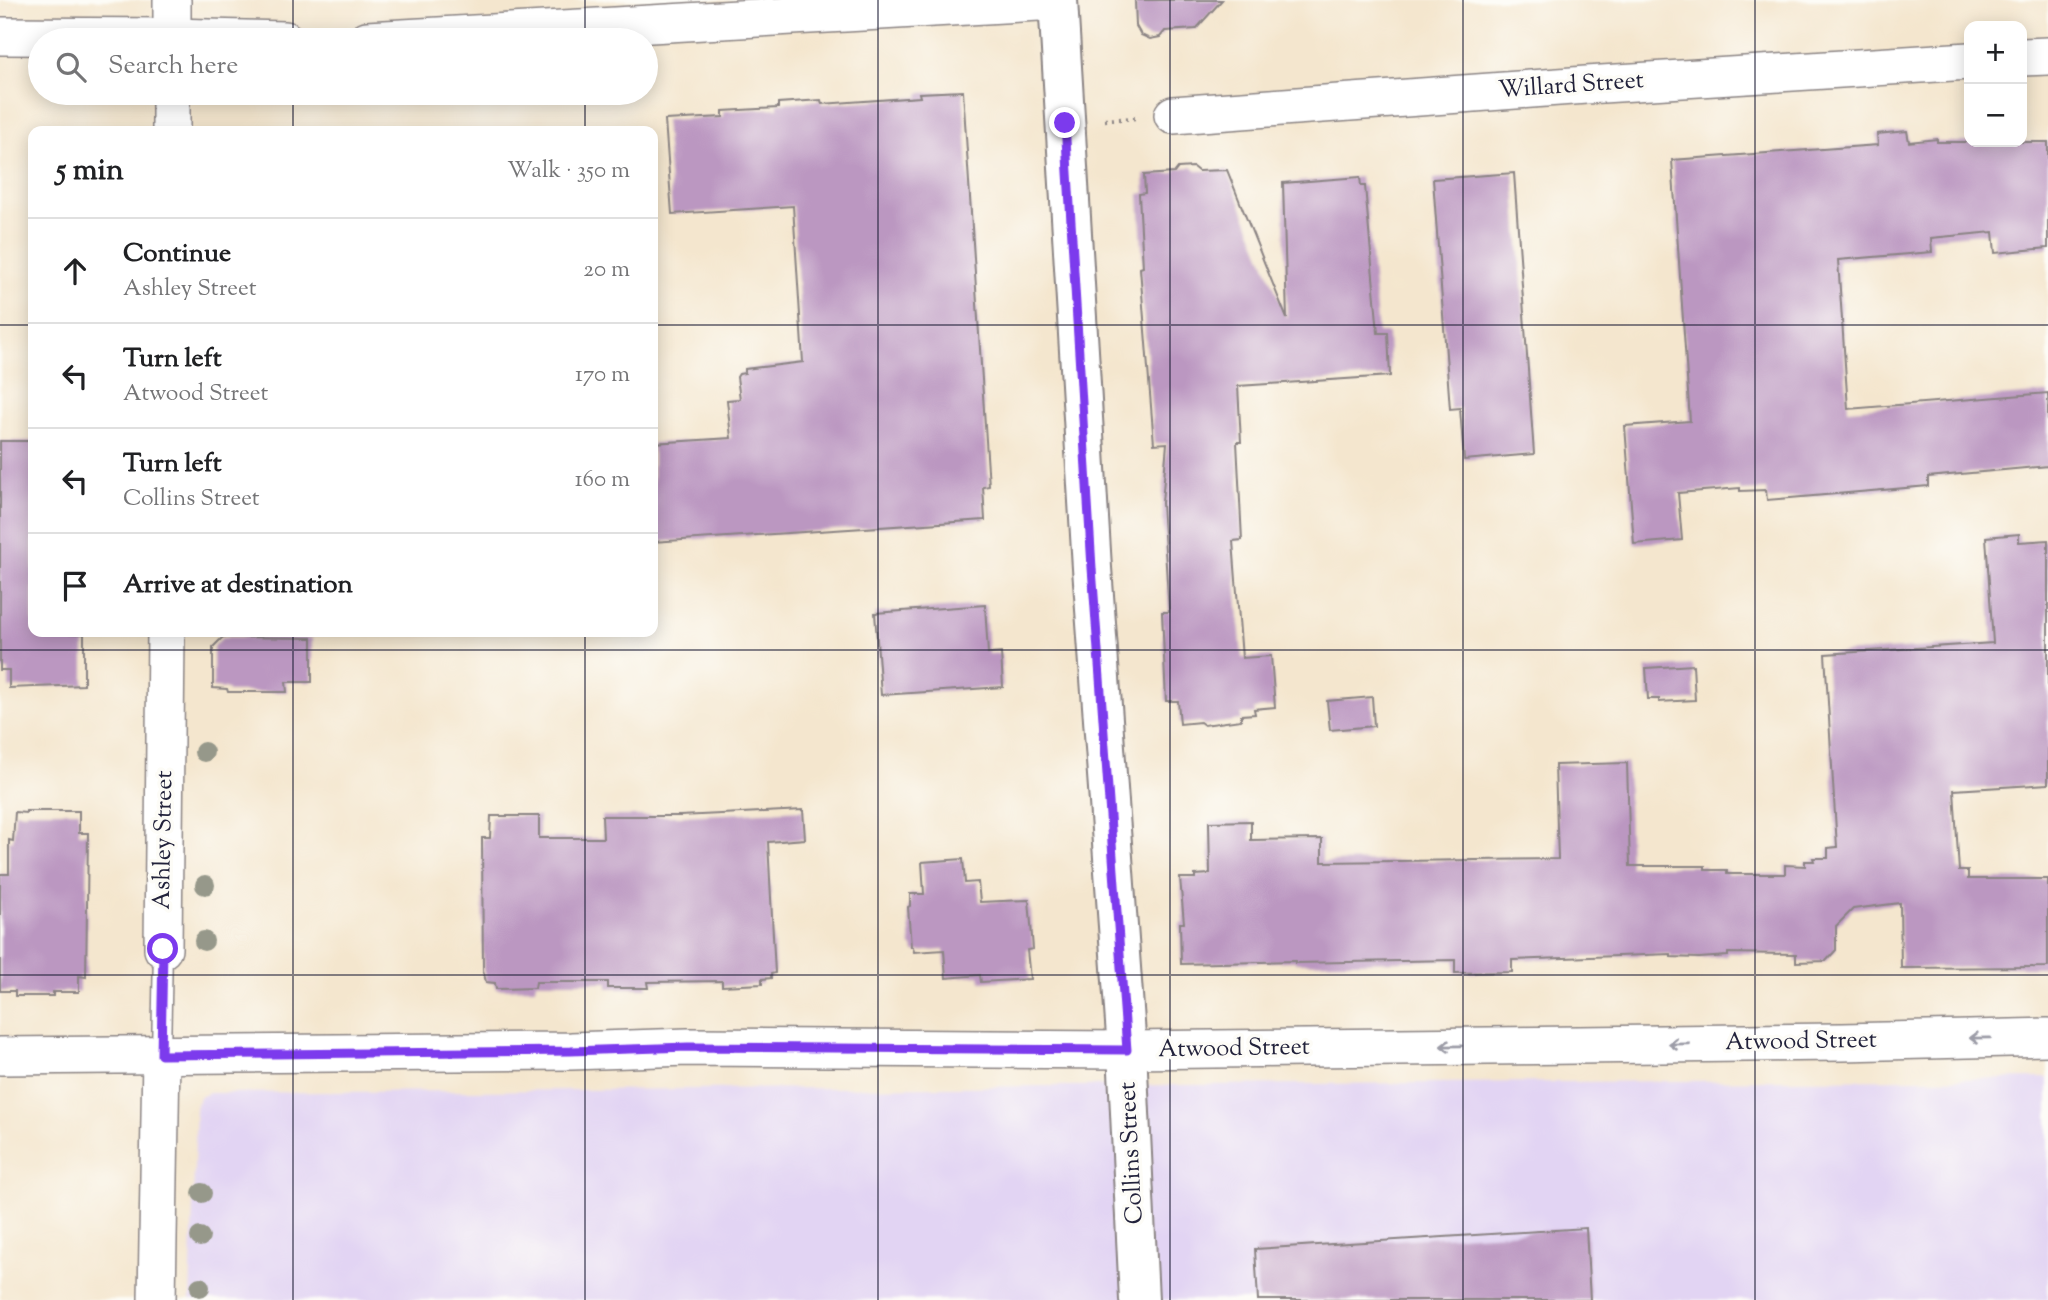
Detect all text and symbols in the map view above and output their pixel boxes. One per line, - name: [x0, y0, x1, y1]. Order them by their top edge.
- map controls: [1964, 21, 2027, 147]
- button: +: [1964, 21, 2027, 84]
- search box: [28, 28, 658, 105]
- icon: search: [52, 48, 90, 86]
- text: Search here: [108, 48, 238, 85]
- street label: Willard Street: [1497, 64, 1645, 108]
- button: −: [1964, 84, 2027, 147]
- route end: [1049, 107, 1080, 138]
- text: 5 min: [56, 150, 124, 193]
- text: Walk · 350 m: [507, 155, 630, 188]
- text: Continue: [123, 236, 231, 273]
- icon: ahead: [56, 252, 94, 290]
- text: 20 m: [583, 254, 630, 287]
- text: Ashley Street: [123, 273, 257, 306]
- text: Turn left: [123, 341, 222, 378]
- icon: left: [56, 357, 94, 395]
- text: 170 m: [575, 359, 630, 392]
- text: Atwood Street: [123, 378, 268, 411]
- text: Turn left: [123, 446, 222, 483]
- icon: left: [56, 462, 94, 500]
- text: 160 m: [575, 464, 630, 497]
- text: Collins Street: [123, 483, 260, 516]
- icon: arrive: [56, 567, 94, 605]
- text: Arrive at destination: [123, 567, 353, 604]
- street label: Ashley Street: [146, 770, 182, 910]
- route start: [147, 933, 178, 964]
- street label: Atwood Street: [1725, 1024, 1877, 1060]
- street label: Atwood Street: [1158, 1031, 1310, 1067]
- one-way arrow: [1969, 1032, 1992, 1045]
- one-way arrow: [1668, 1037, 1691, 1050]
- one-way arrow: [1440, 1039, 1463, 1053]
- street label: Collins Street: [1111, 1081, 1153, 1225]

